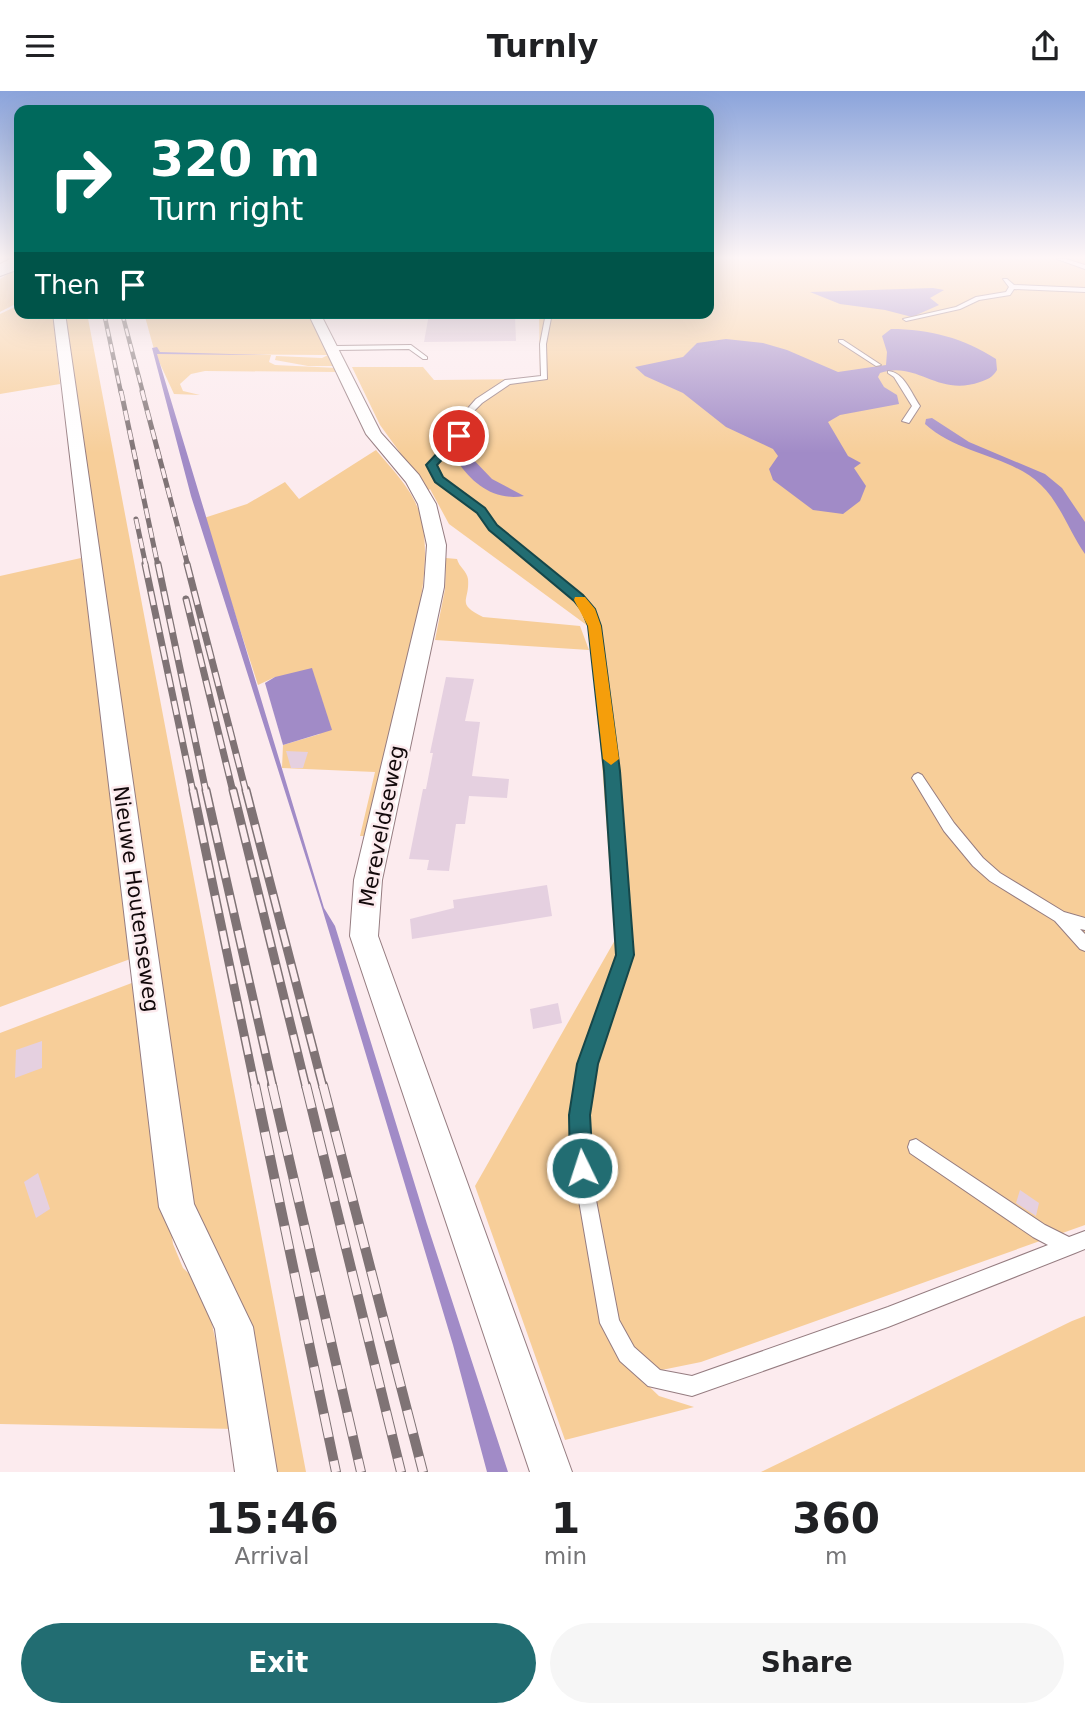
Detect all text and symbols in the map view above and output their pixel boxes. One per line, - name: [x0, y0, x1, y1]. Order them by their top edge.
- icon: menu: [21, 27, 59, 65]
- text: Turnly: [487, 27, 598, 65]
- icon: share: [1026, 27, 1064, 65]
- text: 320 m: [150, 131, 320, 188]
- icon: right: [35, 133, 126, 224]
- text: Turn right: [150, 190, 303, 228]
- icon: arrive: [114, 266, 152, 304]
- text: Then: [35, 270, 100, 300]
- pin: [429, 406, 489, 466]
- icon: arrive: [440, 417, 478, 455]
- street label: Mereveldseweg: [355, 743, 409, 909]
- street label: Nieuwe Houtenseweg: [108, 784, 164, 1014]
- position arrow: [545, 1131, 619, 1205]
- text: 15:46: [205, 1494, 339, 1543]
- text: 1: [551, 1494, 580, 1543]
- text: 360: [792, 1494, 880, 1543]
- text: Arrival: [235, 1543, 309, 1569]
- text: min: [544, 1543, 587, 1569]
- text: m: [825, 1543, 847, 1569]
- button: Exit: [21, 1623, 536, 1703]
- button: Share: [550, 1623, 1064, 1703]

